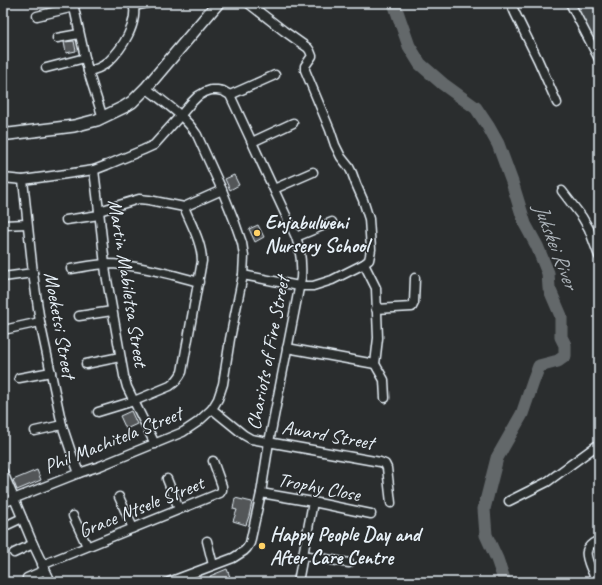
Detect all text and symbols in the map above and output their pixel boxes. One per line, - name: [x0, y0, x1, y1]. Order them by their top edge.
- street label: Martin Mabiletsa Street: [102, 198, 154, 371]
- water label: Jukskei River: [527, 198, 585, 295]
- place label: Enjabulweni Nursery School: [265, 210, 373, 258]
- marker: Enjabulweni Nursery School: [252, 228, 262, 238]
- street label: Moeketsi Street: [38, 270, 82, 383]
- street label: Chariots of Fire Street: [241, 271, 296, 432]
- street label: Phil Machitela Street: [40, 400, 189, 479]
- street label: Award Street: [280, 415, 379, 456]
- street label: Trophy Close: [276, 467, 364, 508]
- street label: Grace Ntsele Street: [75, 470, 210, 544]
- place label: Happy People Day and After Care Centre: [270, 522, 424, 570]
- marker: Happy People Day and After Care Centre: [257, 541, 267, 551]

